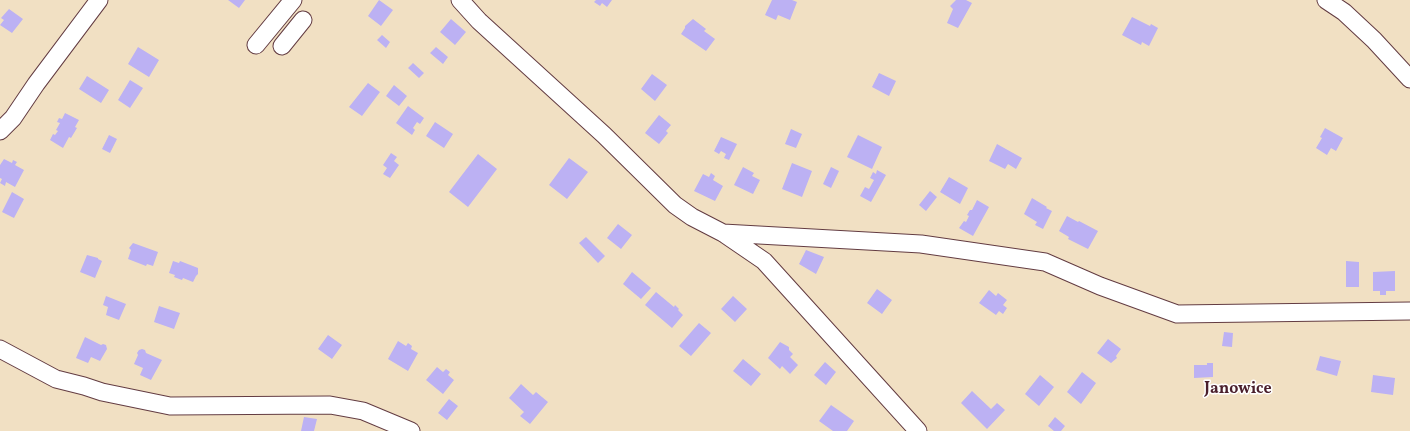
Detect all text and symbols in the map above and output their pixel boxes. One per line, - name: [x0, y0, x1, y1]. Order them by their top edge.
- district label: Janowice: [1204, 380, 1272, 400]

